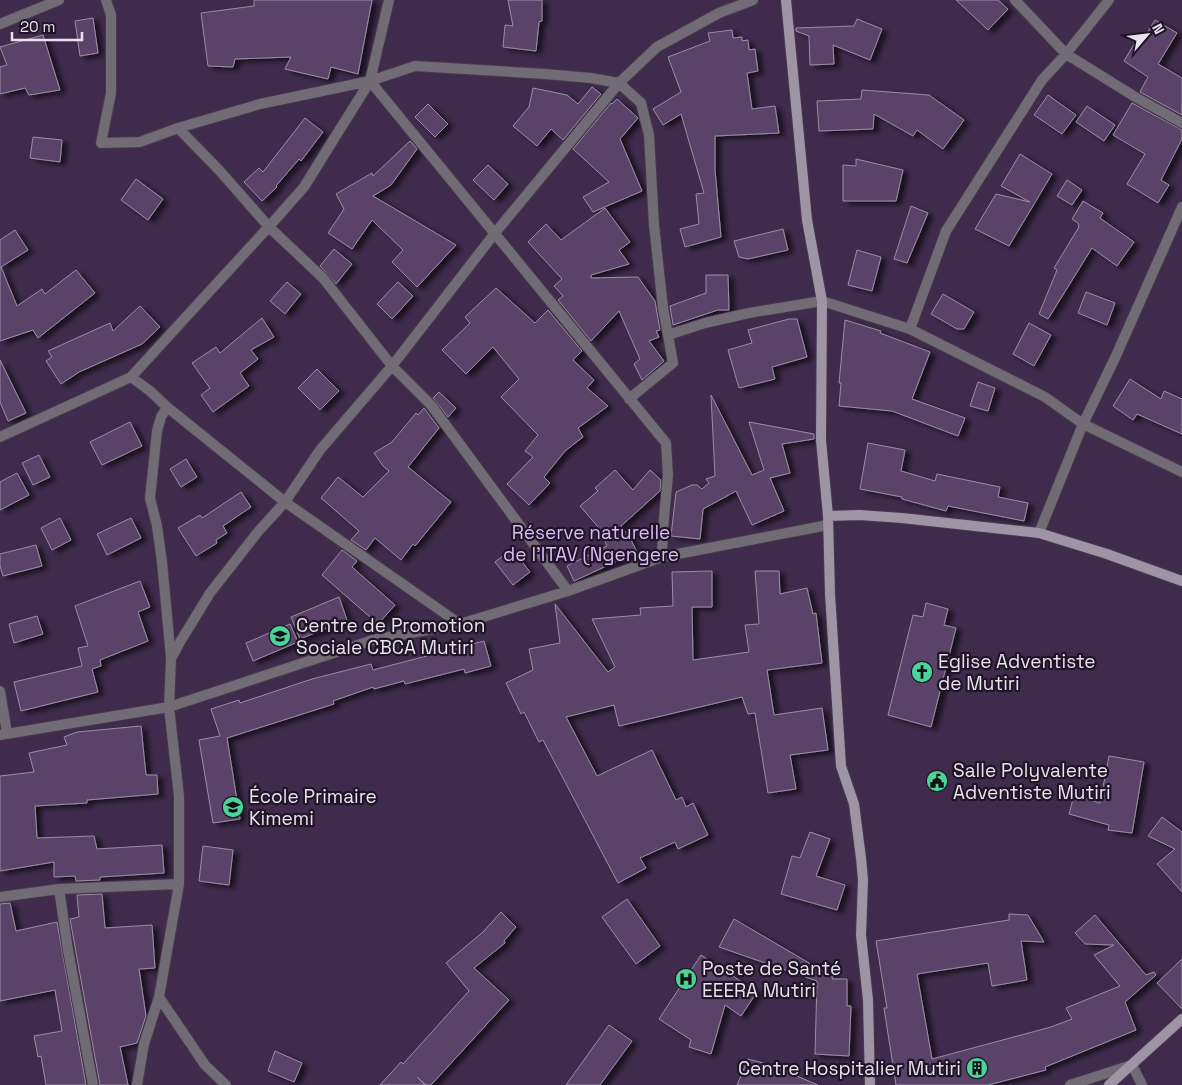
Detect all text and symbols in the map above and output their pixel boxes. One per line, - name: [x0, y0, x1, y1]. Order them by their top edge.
- scale bar: [12, 10, 82, 42]
- north arrow: [1122, 10, 1172, 60]
- text: 20 m: [20, 17, 55, 36]
- text: N: [1148, 21, 1169, 37]
- park label: Réserve naturelle de l'ITAV (Ngengere: [503, 520, 679, 567]
- place label: Centre de Promotion Sociale CBCA Mutiri: [296, 613, 485, 660]
- school or university icon: Centre de Promotion Sociale CBCA Mutiri: [268, 624, 292, 648]
- place label: Eglise Adventiste de Mutiri: [938, 649, 1096, 696]
- church icon: Eglise Adventiste de Mutiri: [910, 660, 934, 684]
- place label: Salle Polyvalente Adventiste Mutiri: [953, 758, 1111, 805]
- public building icon: Salle Polyvalente Adventiste Mutiri: [925, 769, 949, 793]
- place label: École Primaire Kimemi: [249, 784, 377, 831]
- school or university icon: École Primaire Kimemi: [221, 795, 245, 819]
- place label: Poste de Santé EEERA Mutiri: [702, 956, 841, 1003]
- hospital icon: Poste de Santé EEERA Mutiri: [674, 967, 698, 991]
- place label: Centre Hospitalier Mutiri: [738, 1056, 961, 1081]
- building icon: Centre Hospitalier Mutiri: [965, 1056, 989, 1080]

